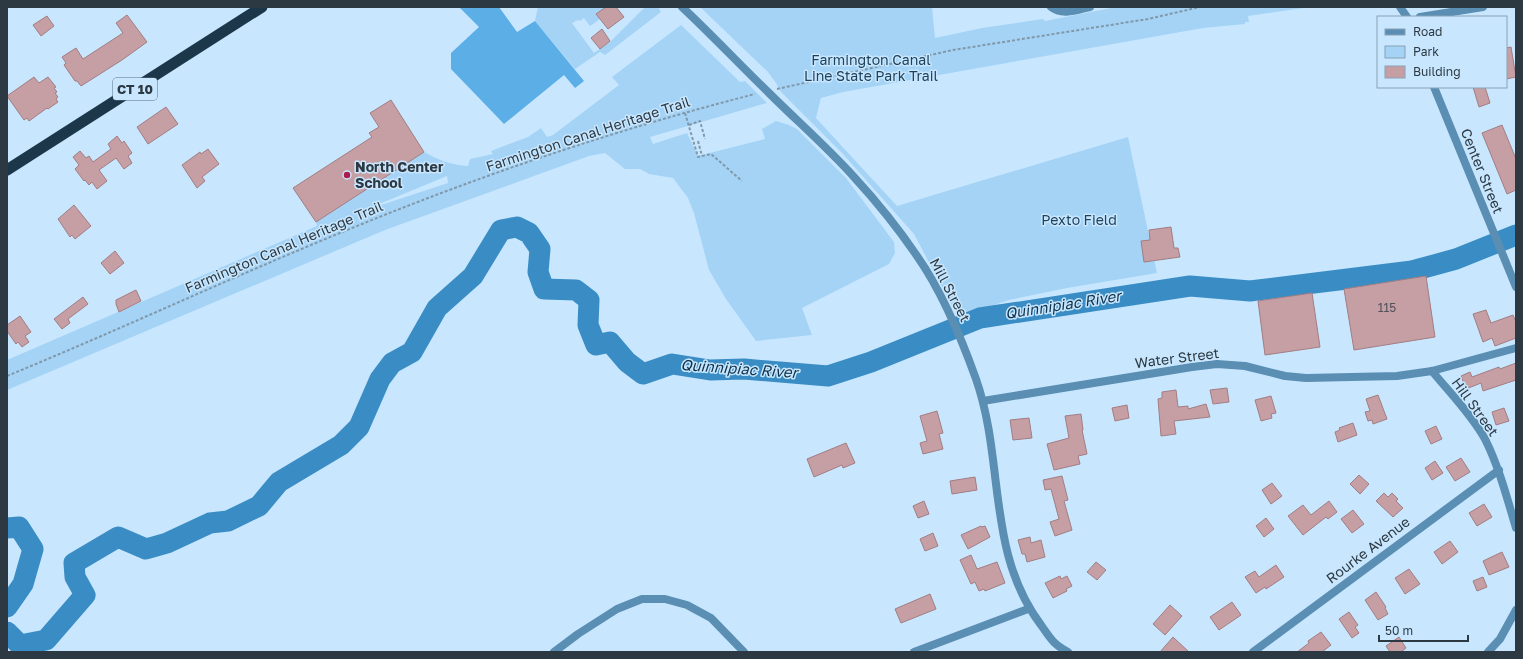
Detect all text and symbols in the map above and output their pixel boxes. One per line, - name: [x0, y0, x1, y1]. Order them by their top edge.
- legend: [1377, 16, 1507, 88]
- text: Road: [1413, 24, 1442, 39]
- text: Park: [1413, 44, 1439, 59]
- park label: Farmington Canal Line State Park Trail: [804, 51, 938, 84]
- text: Building: [1413, 64, 1461, 79]
- road number: CT 10: [113, 78, 157, 100]
- street label: Farmington Canal Heritage Trail: [484, 92, 692, 175]
- street label: Center Street: [1458, 126, 1507, 216]
- place label: North Center School: [355, 158, 444, 191]
- marker: North Center School: [342, 170, 352, 180]
- street label: Farmington Canal Heritage Trail: [182, 197, 385, 296]
- park label: Pexto Field: [1041, 211, 1117, 228]
- street label: Mill Street: [927, 255, 974, 325]
- water label: Quinnipiac River: [1004, 286, 1124, 322]
- house number: 115: [1378, 300, 1396, 315]
- street label: Water Street: [1134, 344, 1220, 371]
- water label: Quinnipiac River: [680, 355, 800, 381]
- street label: Hill Street: [1448, 374, 1502, 439]
- street label: Rourke Avenue: [1322, 513, 1413, 587]
- scale bar: [1379, 617, 1468, 643]
- text: 50 m: [1385, 623, 1413, 638]

